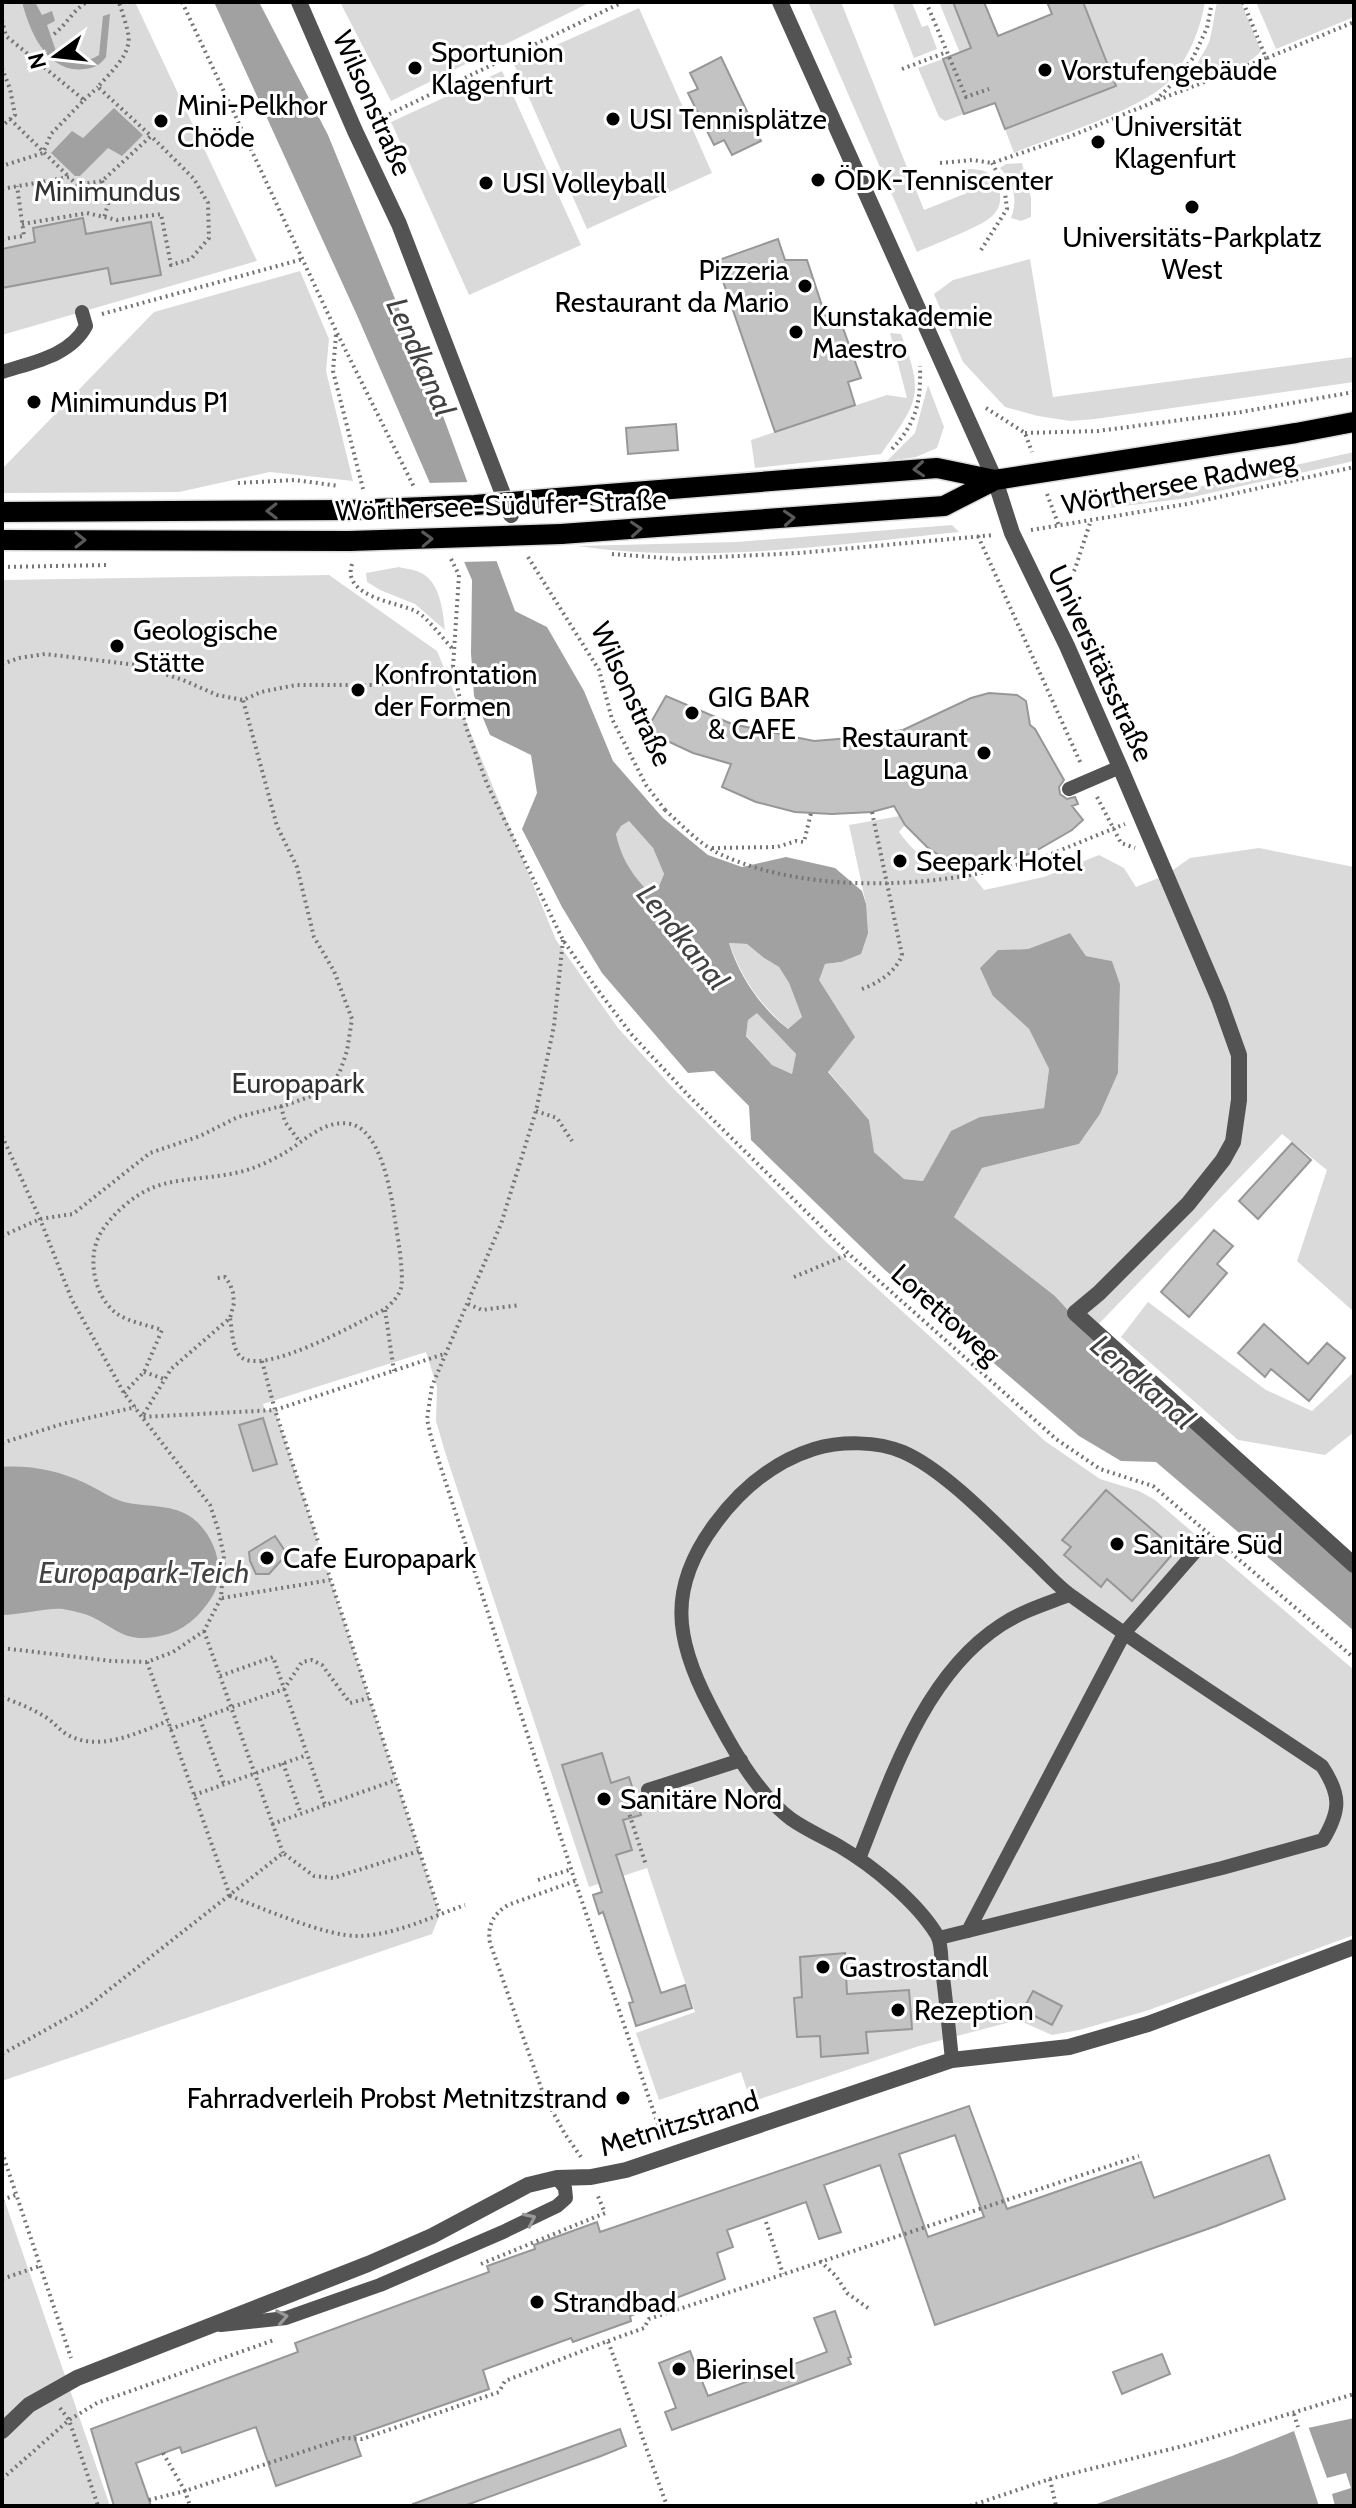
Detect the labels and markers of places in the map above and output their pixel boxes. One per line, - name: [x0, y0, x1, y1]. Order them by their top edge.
- place label: Sportunion Klagenfurt: [431, 35, 564, 101]
- place label: Vorstufengebäude: [1061, 53, 1277, 87]
- marker: Sportunion Klagenfurt: [406, 59, 424, 77]
- marker: Vorstufengebäude: [1036, 61, 1054, 79]
- place label: Mini-Pelkhor Chöde: [177, 88, 328, 154]
- place label: USI Tennisplätze: [629, 102, 827, 136]
- place label: Universität Klagenfurt: [1114, 109, 1242, 175]
- marker: USI Tennisplätze: [604, 110, 622, 128]
- marker: Mini-Pelkhor Chöde: [152, 112, 170, 130]
- marker: Universität Klagenfurt: [1089, 133, 1107, 151]
- place label: ÖDK-Tenniscenter: [834, 163, 1053, 197]
- place label: USI Volleyball: [502, 166, 667, 200]
- marker: ÖDK-Tenniscenter: [809, 171, 827, 189]
- marker: USI Volleyball: [477, 174, 495, 192]
- marker: Universitäts-Parkplatz West: [1183, 198, 1201, 216]
- place label: Universitäts-Parkplatz West: [1062, 220, 1322, 286]
- place label: Pizzeria Restaurant da Mario: [554, 253, 790, 319]
- marker: Pizzeria Restaurant da Mario: [796, 277, 814, 295]
- place label: Kunstakademie Maestro: [812, 299, 993, 365]
- marker: Kunstakademie Maestro: [787, 323, 805, 341]
- place label: Minimundus P1: [50, 385, 228, 419]
- marker: Minimundus P1: [25, 393, 43, 411]
- place label: Geologische Stätte: [133, 613, 278, 679]
- marker: Geologische Stätte: [108, 637, 126, 655]
- place label: Konfrontation der Formen: [374, 657, 537, 723]
- place label: GIG BAR & CAFE: [708, 680, 810, 746]
- marker: Konfrontation der Formen: [349, 681, 367, 699]
- marker: GIG BAR & CAFE: [683, 704, 701, 722]
- place label: Restaurant Laguna: [841, 720, 969, 786]
- marker: Restaurant Laguna: [975, 744, 993, 762]
- place label: Seepark Hotel: [916, 844, 1083, 878]
- marker: Seepark Hotel: [891, 852, 909, 870]
- place label: Sanitäre Süd: [1133, 1527, 1283, 1561]
- marker: Sanitäre Süd: [1108, 1535, 1126, 1553]
- place label: Cafe Europapark: [283, 1541, 477, 1575]
- marker: Cafe Europapark: [258, 1549, 276, 1567]
- place label: Sanitäre Nord: [620, 1782, 782, 1816]
- marker: Sanitäre Nord: [595, 1790, 613, 1808]
- place label: Gastrostandl: [839, 1950, 989, 1984]
- marker: Gastrostandl: [814, 1958, 832, 1976]
- place label: Rezeption: [914, 1993, 1034, 2027]
- marker: Rezeption: [889, 2001, 907, 2019]
- place label: Fahrradverleih Probst Metnitzstrand: [187, 2081, 607, 2115]
- marker: Fahrradverleih Probst Metnitzstrand: [614, 2089, 632, 2107]
- place label: Strandbad: [553, 2285, 676, 2319]
- marker: Strandbad: [528, 2293, 546, 2311]
- place label: Bierinsel: [695, 2352, 795, 2386]
- marker: Bierinsel: [670, 2360, 688, 2378]

